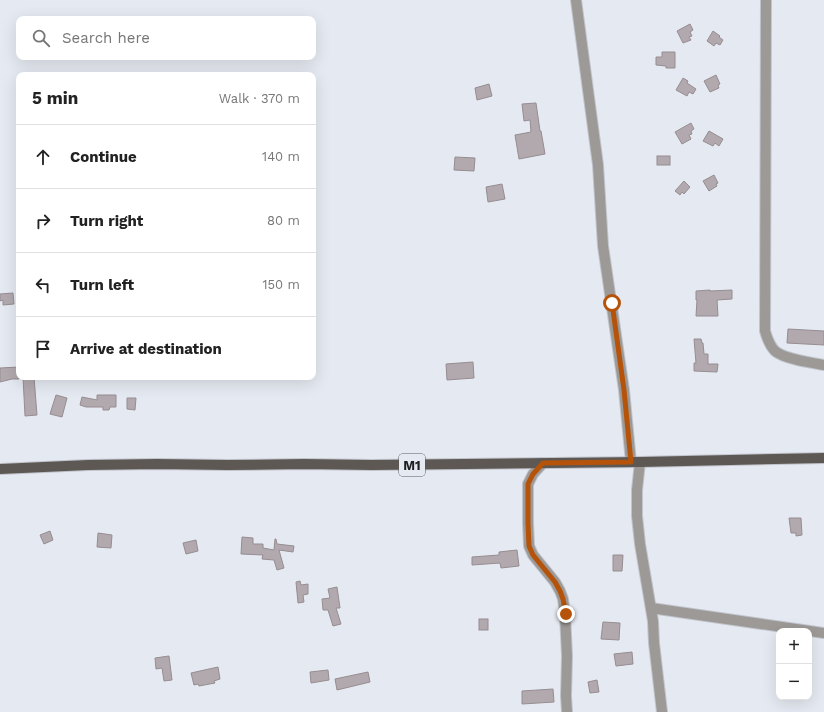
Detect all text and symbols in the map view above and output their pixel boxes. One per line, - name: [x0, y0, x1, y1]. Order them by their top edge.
- search box: [16, 16, 316, 60]
- icon: search: [30, 27, 52, 49]
- text: Search here: [62, 29, 150, 47]
- text: 5 min: [32, 88, 78, 108]
- text: Walk · 370 m: [219, 91, 300, 106]
- icon: ahead: [32, 146, 54, 168]
- text: Continue: [70, 148, 137, 166]
- text: 140 m: [262, 149, 300, 164]
- icon: right: [32, 210, 54, 232]
- text: Turn right: [70, 212, 143, 230]
- text: 80 m: [267, 213, 300, 228]
- icon: left: [32, 274, 54, 296]
- text: Turn left: [70, 276, 134, 294]
- text: 150 m: [262, 277, 300, 292]
- route start: [603, 294, 621, 312]
- icon: arrive: [32, 338, 54, 360]
- text: Arrive at destination: [70, 340, 222, 358]
- road number: M1: [399, 454, 425, 476]
- route end: [557, 605, 575, 623]
- map controls: [776, 628, 812, 700]
- button: +: [776, 628, 812, 664]
- button: −: [776, 664, 812, 700]

